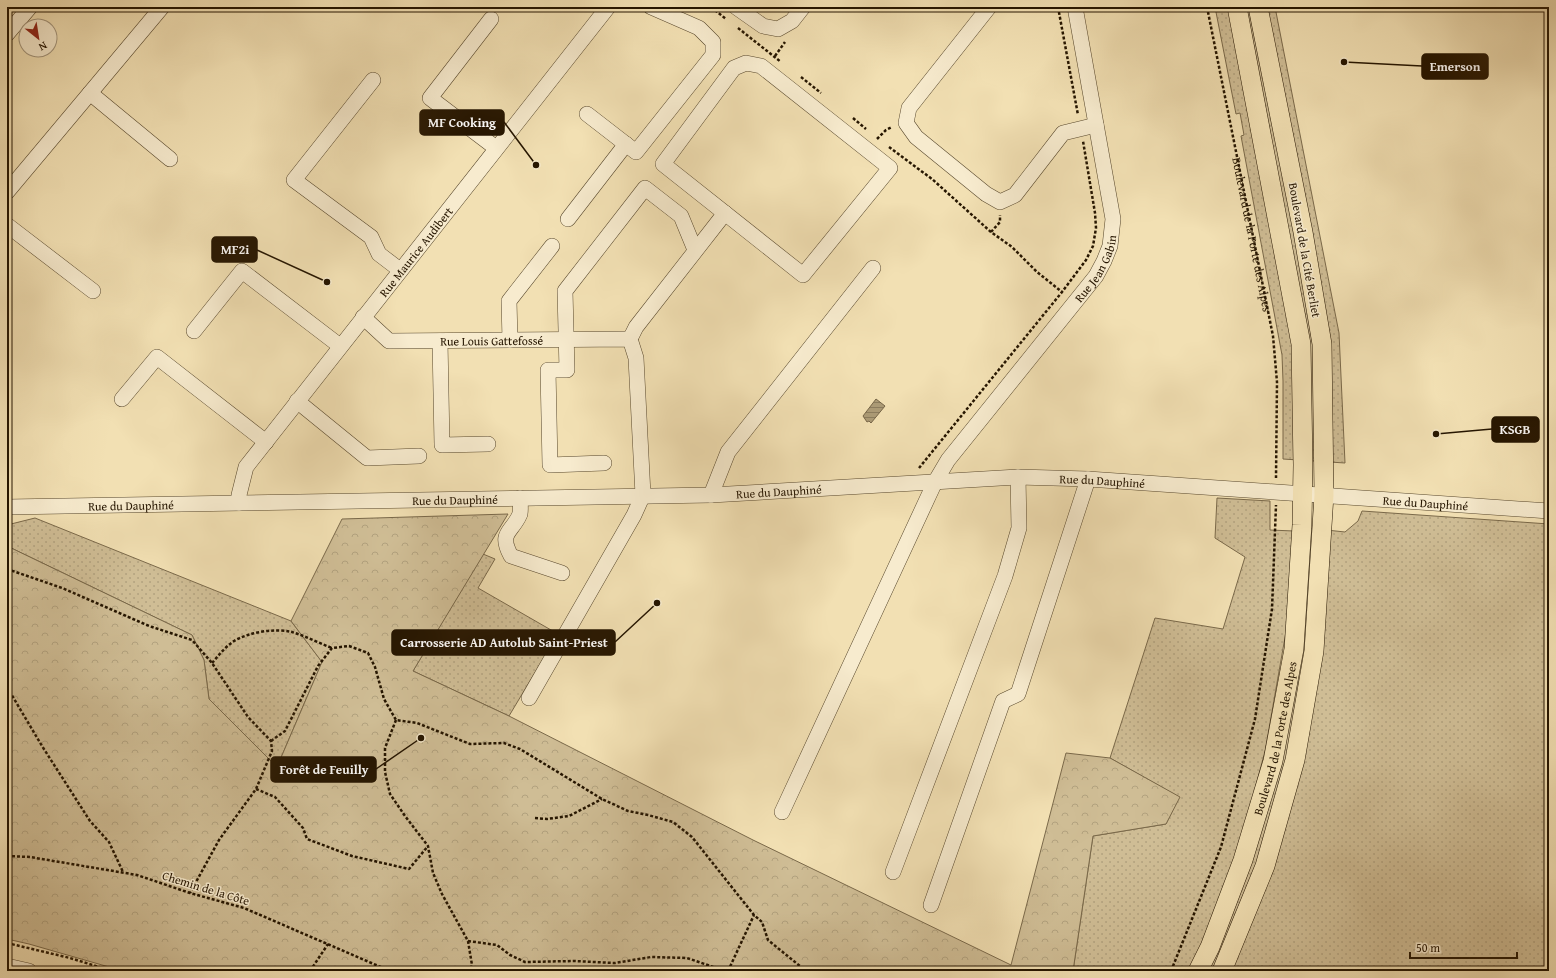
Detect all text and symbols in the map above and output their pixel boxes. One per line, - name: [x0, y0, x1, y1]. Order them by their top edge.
- north arrow: [18, 18, 58, 58]
- text: N: [35, 38, 50, 56]
- callout: Emerson: [1422, 54, 1488, 79]
- text: Emerson: [1430, 57, 1481, 76]
- callout: MF Cooking: [420, 110, 504, 135]
- text: MF Cooking: [428, 113, 496, 132]
- street label: Boulevard de la Porte des Alpes: [1229, 156, 1276, 313]
- street label: Boulevard de la Cité Berliet: [1285, 181, 1325, 319]
- street label: Rue Maurice Audibert: [375, 202, 457, 300]
- street label: Rue Jean Gabin: [1070, 234, 1120, 306]
- callout: MF2i: [212, 237, 257, 262]
- text: MF2i: [221, 240, 249, 259]
- street label: Rue Louis Gattefossé: [440, 331, 544, 349]
- callout: KSGB: [1492, 417, 1539, 442]
- text: KSGB: [1500, 420, 1530, 439]
- street label: Rue du Dauphiné: [1059, 470, 1146, 491]
- street label: Rue du Dauphiné: [735, 480, 822, 502]
- street label: Rue du Dauphiné: [412, 490, 498, 509]
- street label: Rue du Dauphiné: [1382, 491, 1469, 514]
- street label: Rue du Dauphiné: [88, 496, 174, 514]
- callout: Carrosserie AD Autolub Saint-Priest: [392, 630, 615, 655]
- text: Carrosserie AD Autolub Saint-Priest: [400, 633, 608, 652]
- street label: Boulevard de la Porte des Alpes: [1249, 660, 1300, 817]
- callout: Forêt de Feuilly: [271, 757, 376, 782]
- text: Forêt de Feuilly: [280, 760, 369, 779]
- street label: Chemin de la Côte: [160, 867, 252, 909]
- scale bar: [1410, 934, 1517, 960]
- text: 50 m: [1416, 939, 1440, 956]

